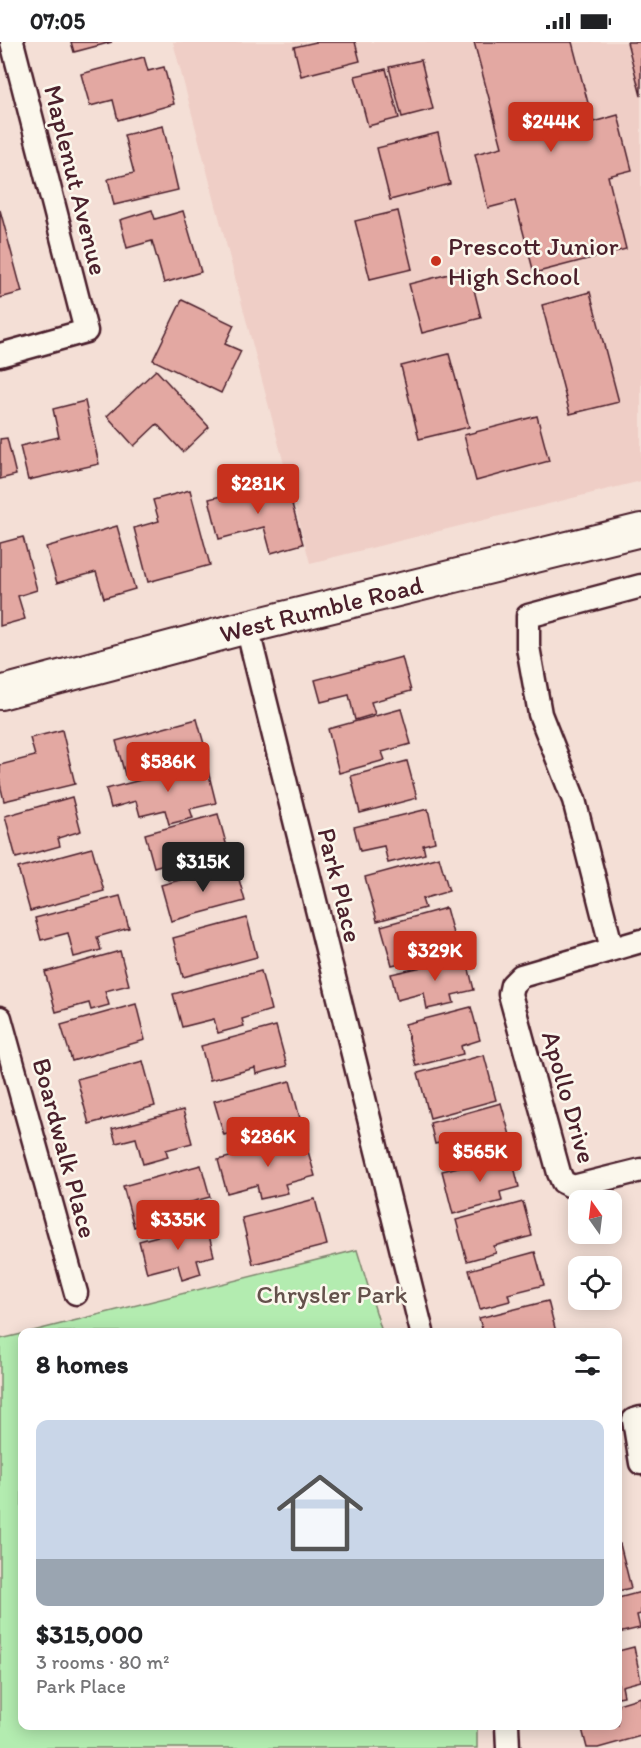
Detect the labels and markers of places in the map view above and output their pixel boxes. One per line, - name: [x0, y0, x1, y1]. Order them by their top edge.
- pin: $244K: [509, 102, 593, 153]
- place label: Prescott Junior High School: [448, 230, 619, 292]
- marker: Prescott Junior High School: [429, 254, 443, 268]
- pin: $281K: [216, 464, 300, 515]
- pin: $586K: [126, 742, 210, 793]
- pin: $315K: [161, 842, 245, 893]
- pin: $329K: [393, 931, 477, 982]
- pin: $286K: [226, 1117, 310, 1168]
- pin: $565K: [438, 1132, 522, 1183]
- pin: $335K: [136, 1200, 220, 1251]

